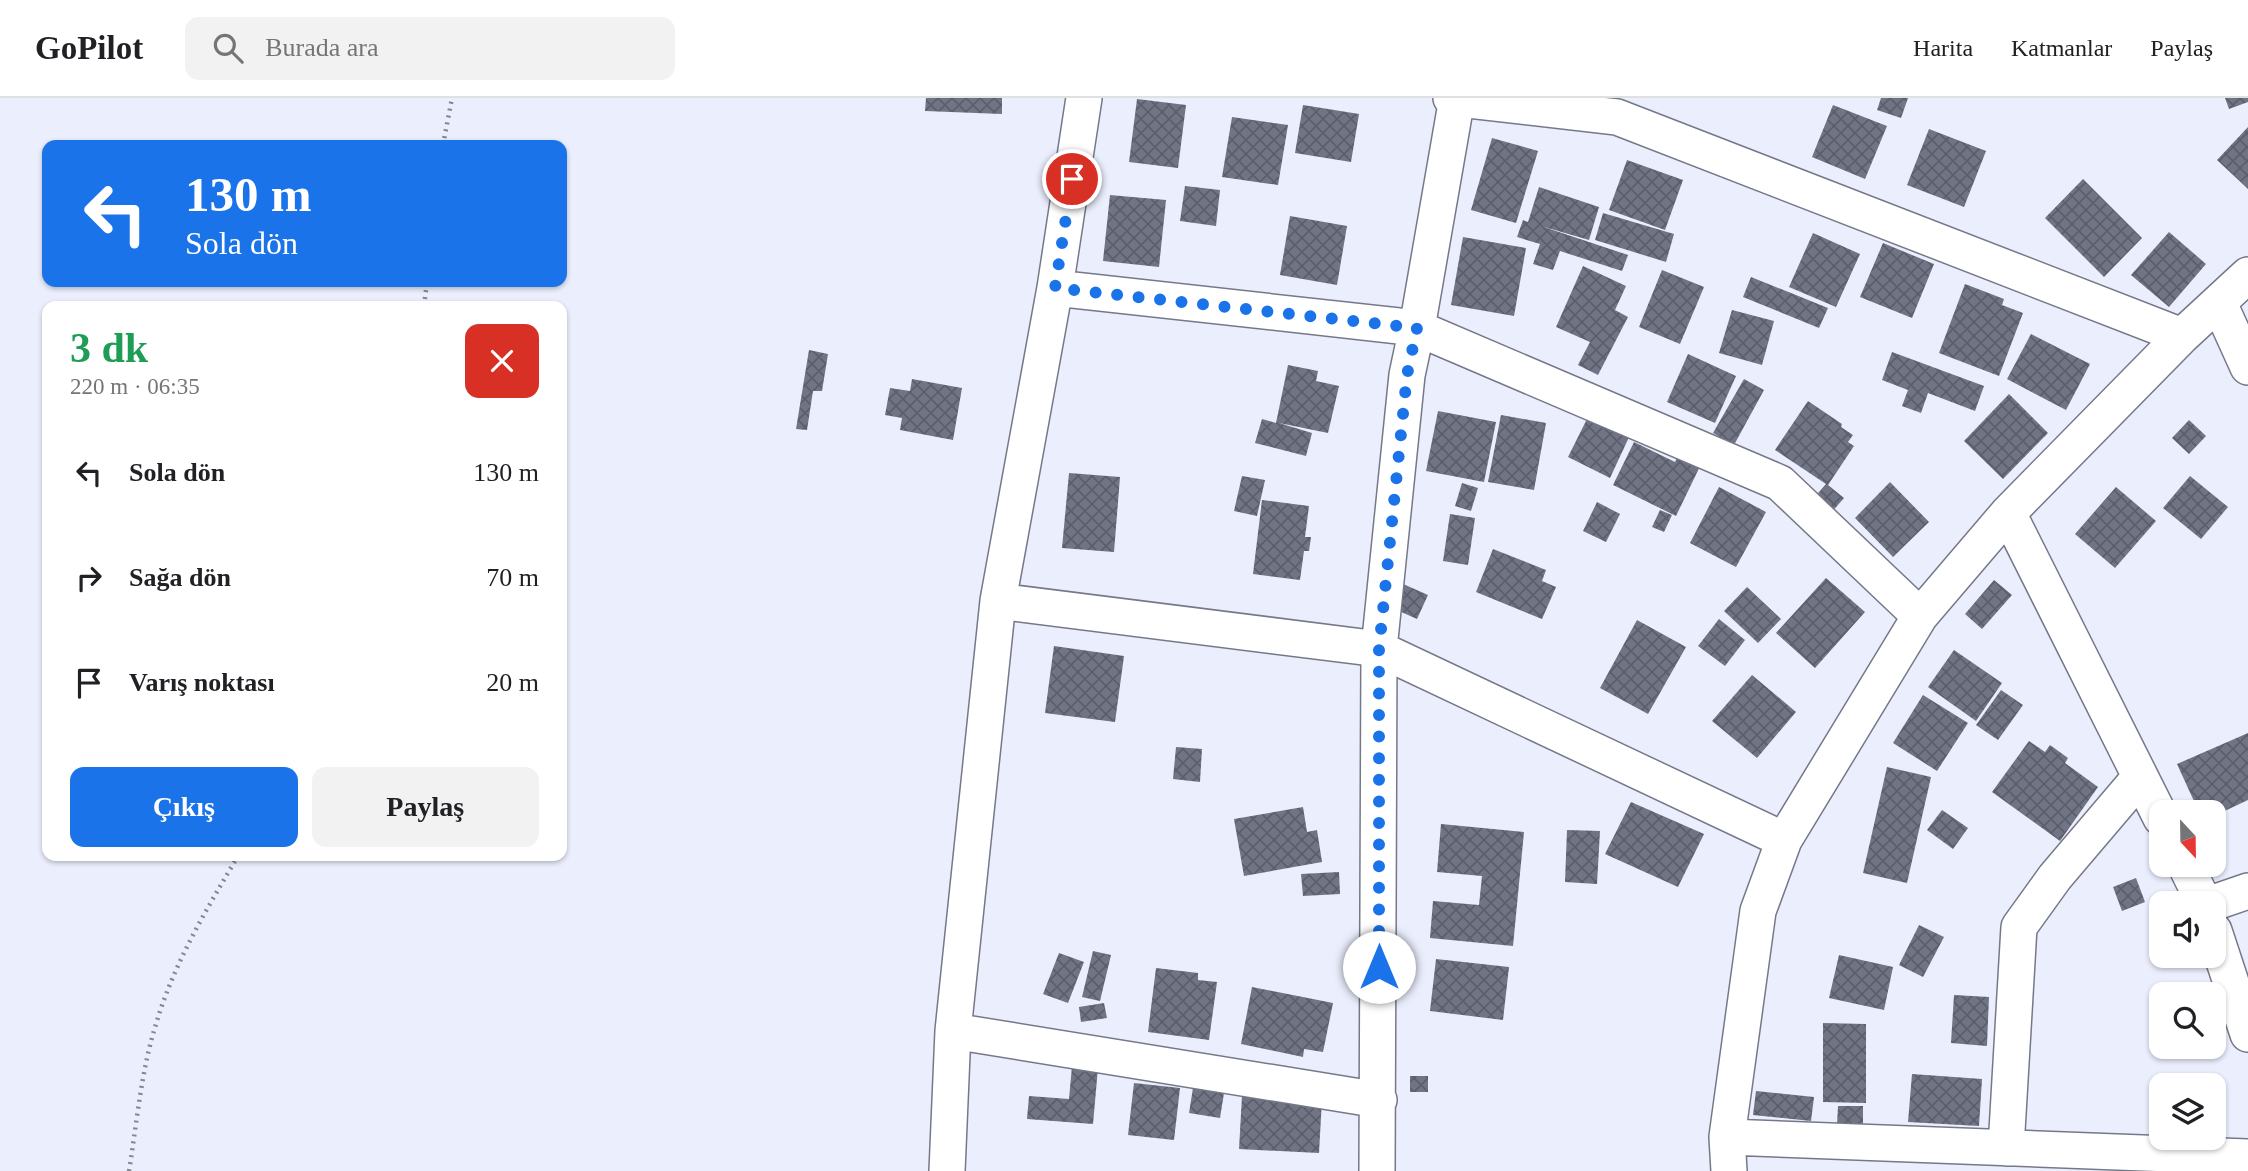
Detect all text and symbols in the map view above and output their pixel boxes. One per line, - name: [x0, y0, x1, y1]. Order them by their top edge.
- search box: [185, 17, 675, 80]
- icon: search: [209, 29, 247, 67]
- text: GoPilot: [35, 30, 143, 66]
- text: Burada ara: [265, 33, 378, 62]
- text: Harita: [1913, 35, 1973, 61]
- text: Katmanlar: [2011, 35, 2112, 61]
- text: Paylaş: [2150, 35, 2213, 61]
- pin: [1042, 149, 1102, 209]
- icon: arrive: [1053, 160, 1091, 198]
- text: 130 m: [185, 167, 312, 222]
- icon: left: [70, 168, 161, 259]
- text: Sola dön: [185, 225, 298, 261]
- button: close: [465, 324, 539, 398]
- text: 3 dk: [70, 325, 148, 371]
- text: 220 m · 06:35: [70, 374, 200, 399]
- icon: left: [70, 454, 108, 492]
- text: Sola dön: [129, 458, 225, 487]
- text: 130 m: [473, 458, 539, 487]
- icon: right: [70, 559, 108, 597]
- text: Sağa dön: [129, 563, 231, 592]
- text: 70 m: [486, 563, 539, 592]
- icon: arrive: [70, 664, 108, 702]
- text: Varış noktası: [129, 668, 275, 697]
- text: 20 m: [486, 668, 539, 697]
- button: Çıkış: [70, 767, 298, 847]
- button: Paylaş: [312, 767, 539, 847]
- north arrow: [2149, 800, 2226, 877]
- map controls: [2149, 800, 2226, 1150]
- button: sound: [2149, 891, 2226, 968]
- position arrow: [1342, 930, 1416, 1004]
- button: search: [2149, 982, 2226, 1059]
- button: layers: [2149, 1073, 2226, 1150]

